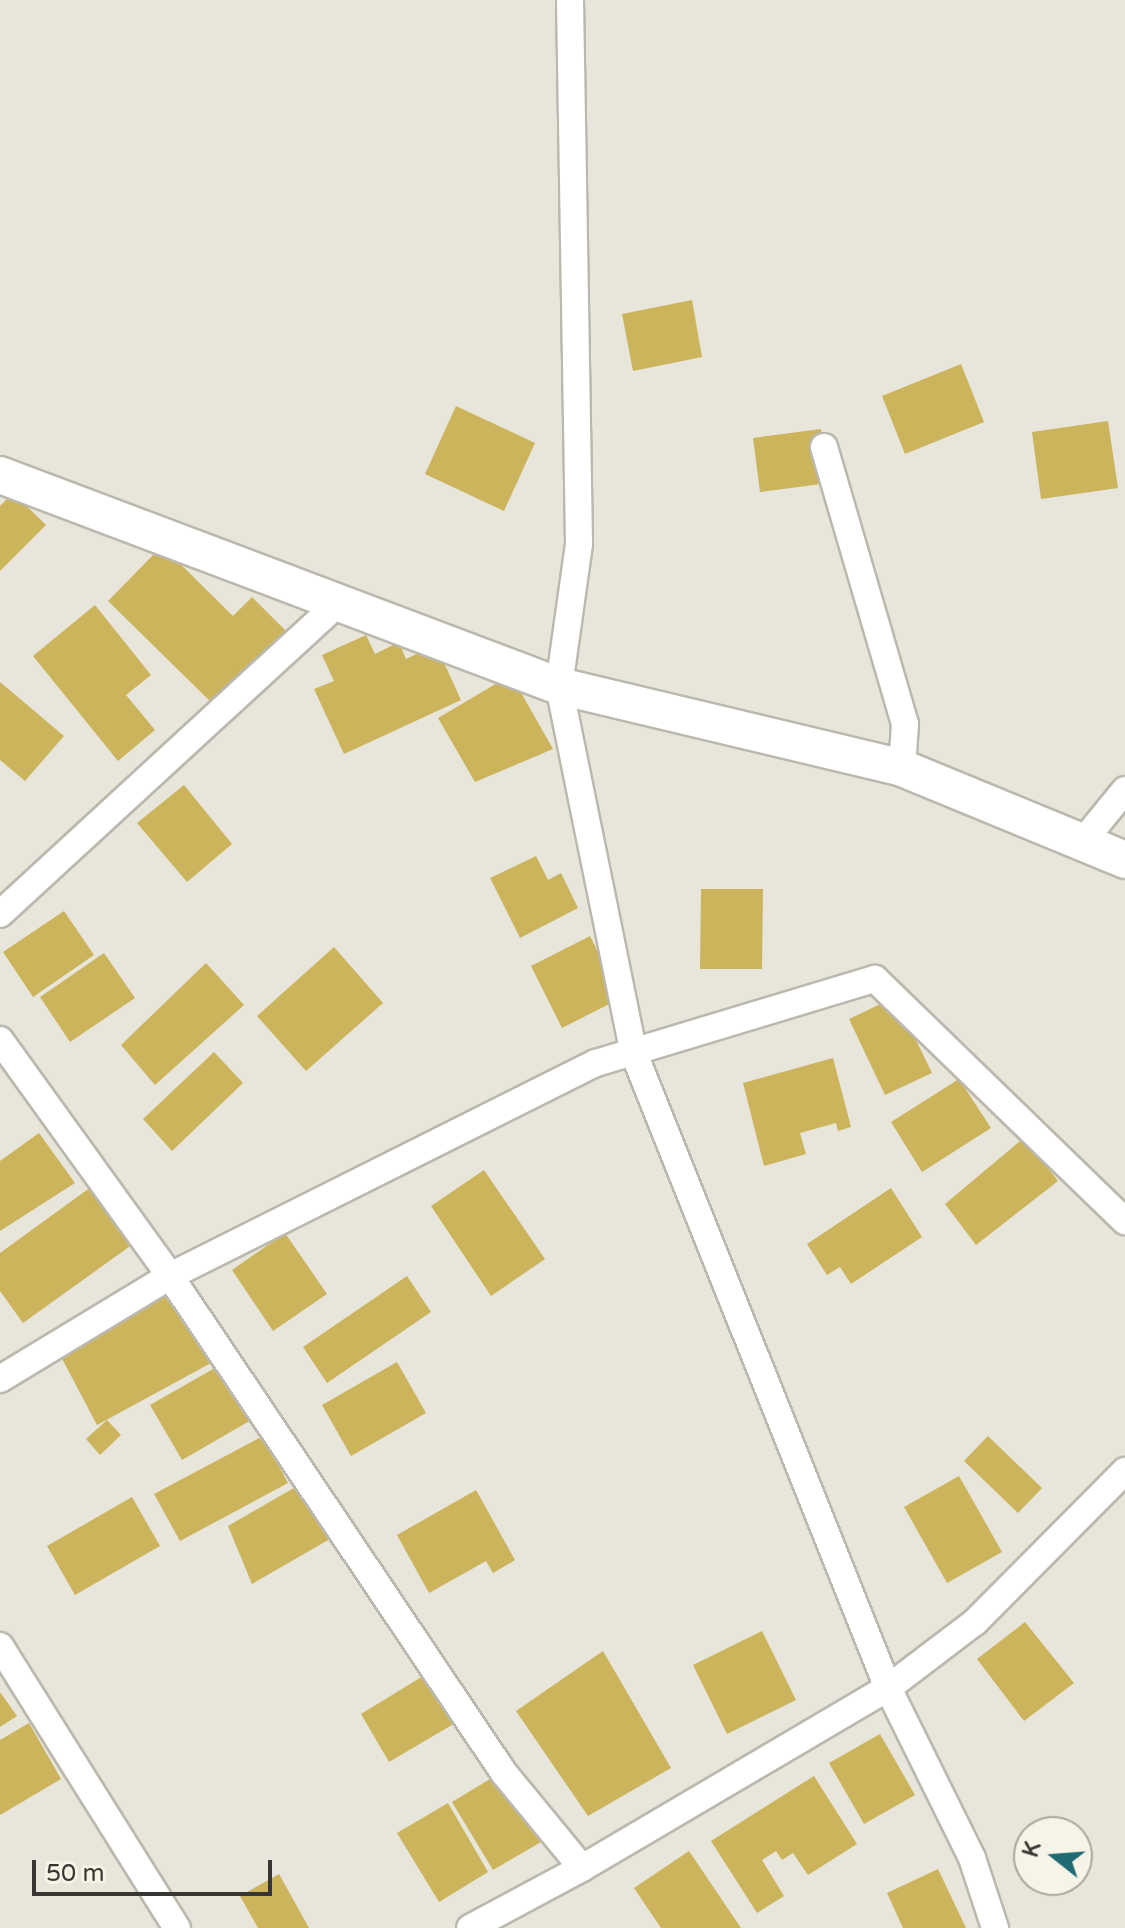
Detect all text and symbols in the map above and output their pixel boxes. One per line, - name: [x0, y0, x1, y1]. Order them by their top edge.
- north arrow: [1013, 1816, 1093, 1896]
- text: K: [1017, 1839, 1047, 1860]
- scale bar: [36, 1844, 276, 1894]
- text: 50 m: [46, 1859, 104, 1888]

